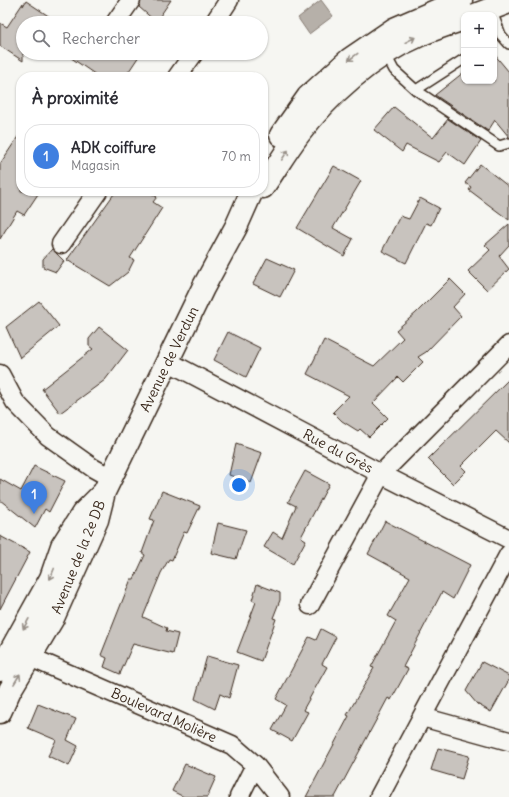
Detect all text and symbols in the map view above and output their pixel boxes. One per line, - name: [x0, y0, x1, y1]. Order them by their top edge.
- map controls: [461, 12, 497, 84]
- button: +: [461, 12, 497, 48]
- search box: [16, 16, 268, 60]
- icon: search: [30, 27, 52, 49]
- text: Rechercher: [62, 29, 140, 48]
- one-way arrow: [404, 36, 416, 43]
- button: −: [461, 48, 497, 84]
- one-way arrow: [347, 53, 358, 62]
- text: À proximité: [32, 87, 118, 109]
- text: ADK coiffure: [71, 138, 156, 157]
- text: 1: [43, 148, 49, 165]
- text: 70 m: [222, 148, 251, 165]
- one-way arrow: [281, 150, 289, 161]
- text: Magasin: [71, 157, 120, 174]
- street label: Avenue de Verdun: [136, 303, 202, 415]
- street label: Rue du Grès: [300, 425, 376, 477]
- your location: [229, 475, 249, 495]
- pin: 1: [21, 481, 47, 514]
- street label: Avenue de la 2e DB: [47, 497, 109, 617]
- one-way arrow: [48, 567, 56, 579]
- one-way arrow: [21, 618, 29, 630]
- one-way arrow: [13, 674, 21, 685]
- street label: Boulevard Molière: [108, 684, 220, 746]

